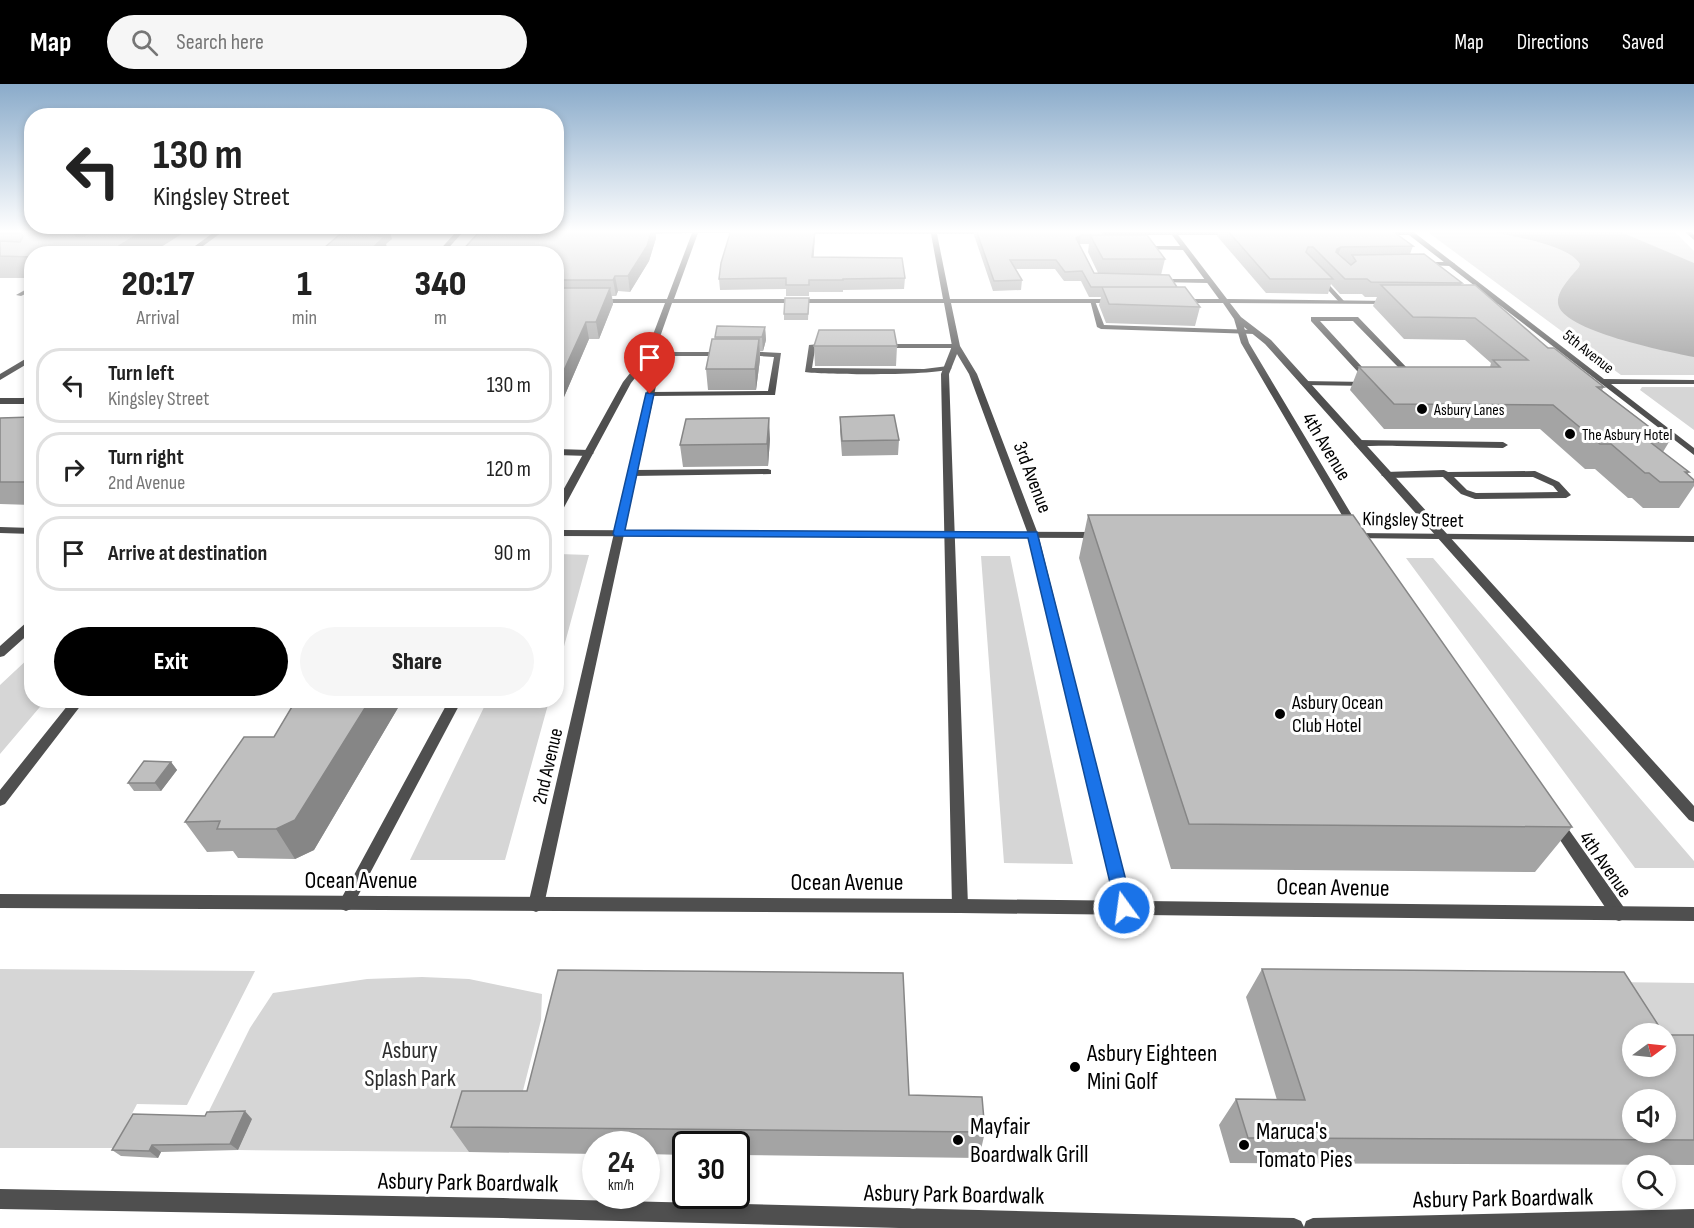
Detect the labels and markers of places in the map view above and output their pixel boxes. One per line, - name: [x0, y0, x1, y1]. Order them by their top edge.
- pin: [624, 332, 675, 394]
- place label: Asbury Lanes: [1433, 401, 1505, 420]
- marker: Asbury Lanes: [1415, 402, 1429, 416]
- place label: The Asbury Hotel: [1582, 426, 1673, 445]
- marker: The Asbury Hotel: [1563, 427, 1577, 441]
- place label: Asbury Ocean Club Hotel: [1291, 691, 1383, 738]
- marker: Asbury Ocean Club Hotel: [1273, 707, 1287, 721]
- place label: Asbury Eighteen Mini Golf: [1086, 1039, 1217, 1096]
- marker: Asbury Eighteen Mini Golf: [1068, 1060, 1082, 1074]
- place label: Mayfair Boardwalk Grill: [970, 1112, 1089, 1169]
- place label: Maruca's Tomato Pies: [1256, 1117, 1353, 1174]
- marker: Mayfair Boardwalk Grill: [951, 1133, 965, 1147]
- marker: Maruca's Tomato Pies: [1237, 1138, 1251, 1152]

